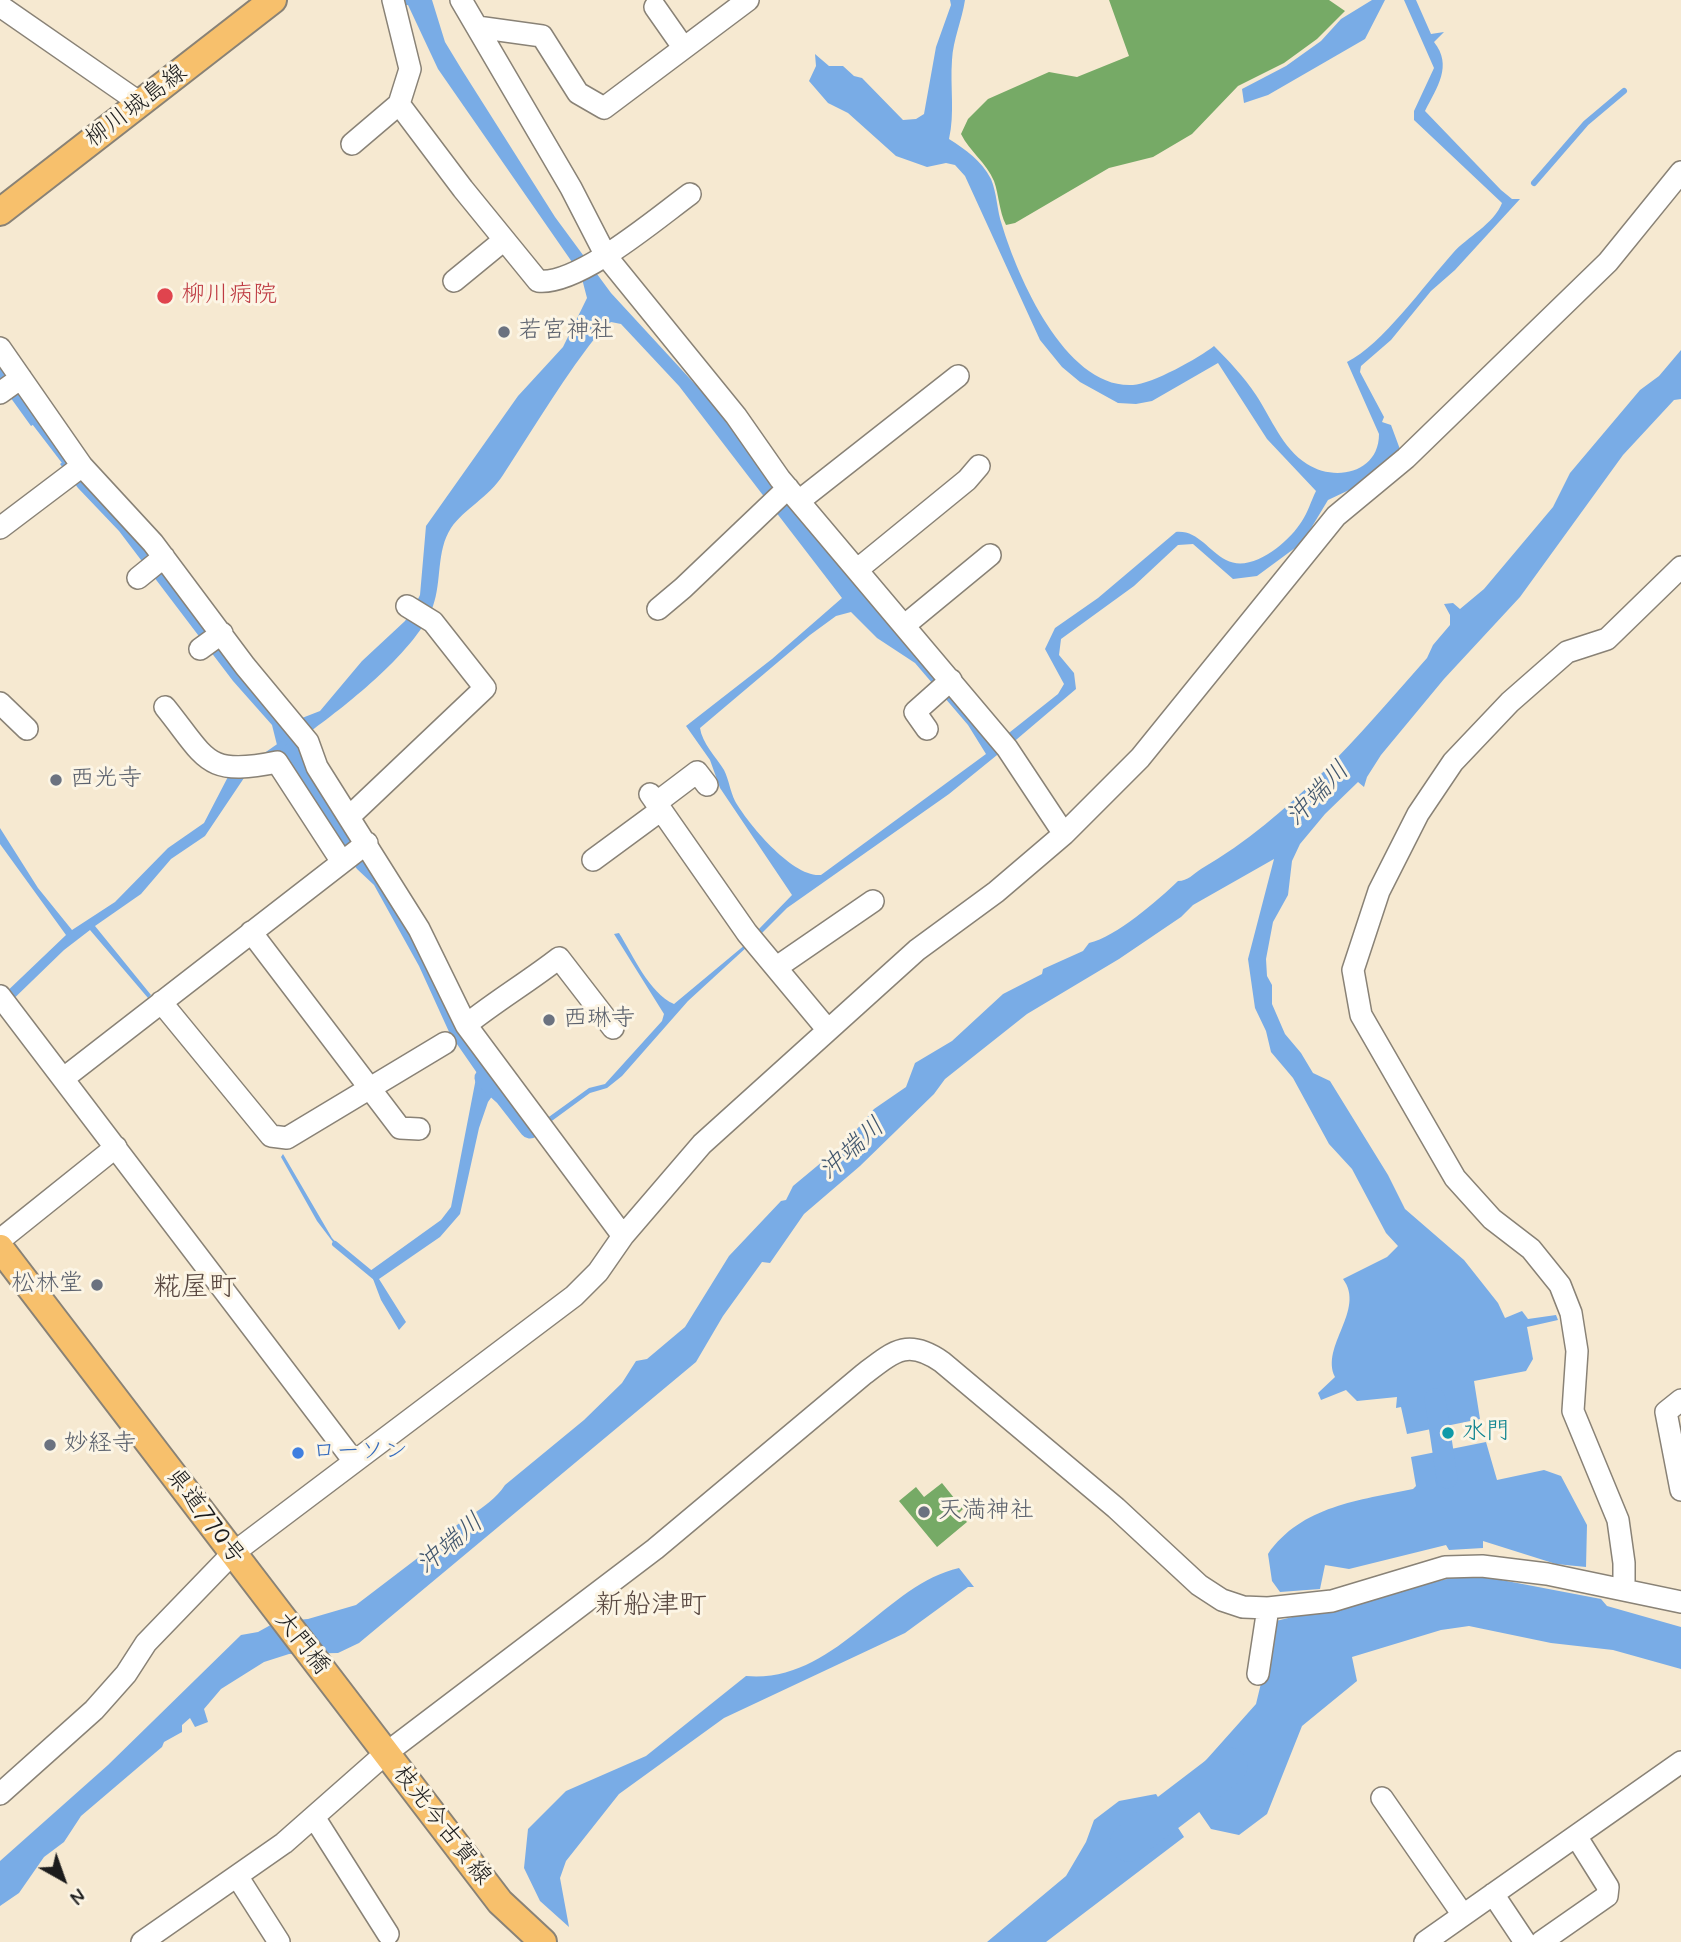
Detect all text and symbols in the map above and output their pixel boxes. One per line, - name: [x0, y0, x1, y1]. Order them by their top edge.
- street label: 柳川城島線: [80, 59, 194, 155]
- place label: 柳川病院: [181, 282, 277, 310]
- marker: 柳川病院: [155, 286, 175, 306]
- place label: 若宮神社: [518, 318, 614, 346]
- marker: 若宮神社: [496, 324, 512, 340]
- water label: 沖端川: [1281, 756, 1357, 834]
- place label: 西光寺: [70, 766, 142, 794]
- marker: 西光寺: [48, 772, 64, 788]
- place label: 西琳寺: [563, 1006, 635, 1034]
- marker: 西琳寺: [541, 1012, 557, 1028]
- water label: 沖端川: [814, 1112, 892, 1188]
- place label: 松林堂: [11, 1271, 83, 1299]
- district label: 糀屋町: [153, 1272, 237, 1306]
- marker: 松林堂: [89, 1277, 105, 1293]
- place label: 水門: [1462, 1419, 1510, 1447]
- marker: 水門: [1440, 1425, 1456, 1441]
- place label: 妙経寺: [64, 1431, 136, 1459]
- marker: 妙経寺: [42, 1437, 58, 1453]
- place label: ローソン: [312, 1439, 408, 1467]
- marker: ローソン: [290, 1445, 306, 1461]
- street label: 県道770号: [158, 1463, 250, 1571]
- place label: 天満神社: [938, 1498, 1034, 1526]
- marker: 天満神社: [916, 1504, 932, 1520]
- water label: 沖端川: [411, 1508, 491, 1582]
- district label: 新船津町: [595, 1590, 707, 1624]
- street label: 大門橋: [267, 1607, 335, 1681]
- street label: 枝光今古賀線: [385, 1760, 497, 1892]
- north arrow: [28, 1844, 98, 1914]
- text: N: [64, 1882, 90, 1909]

